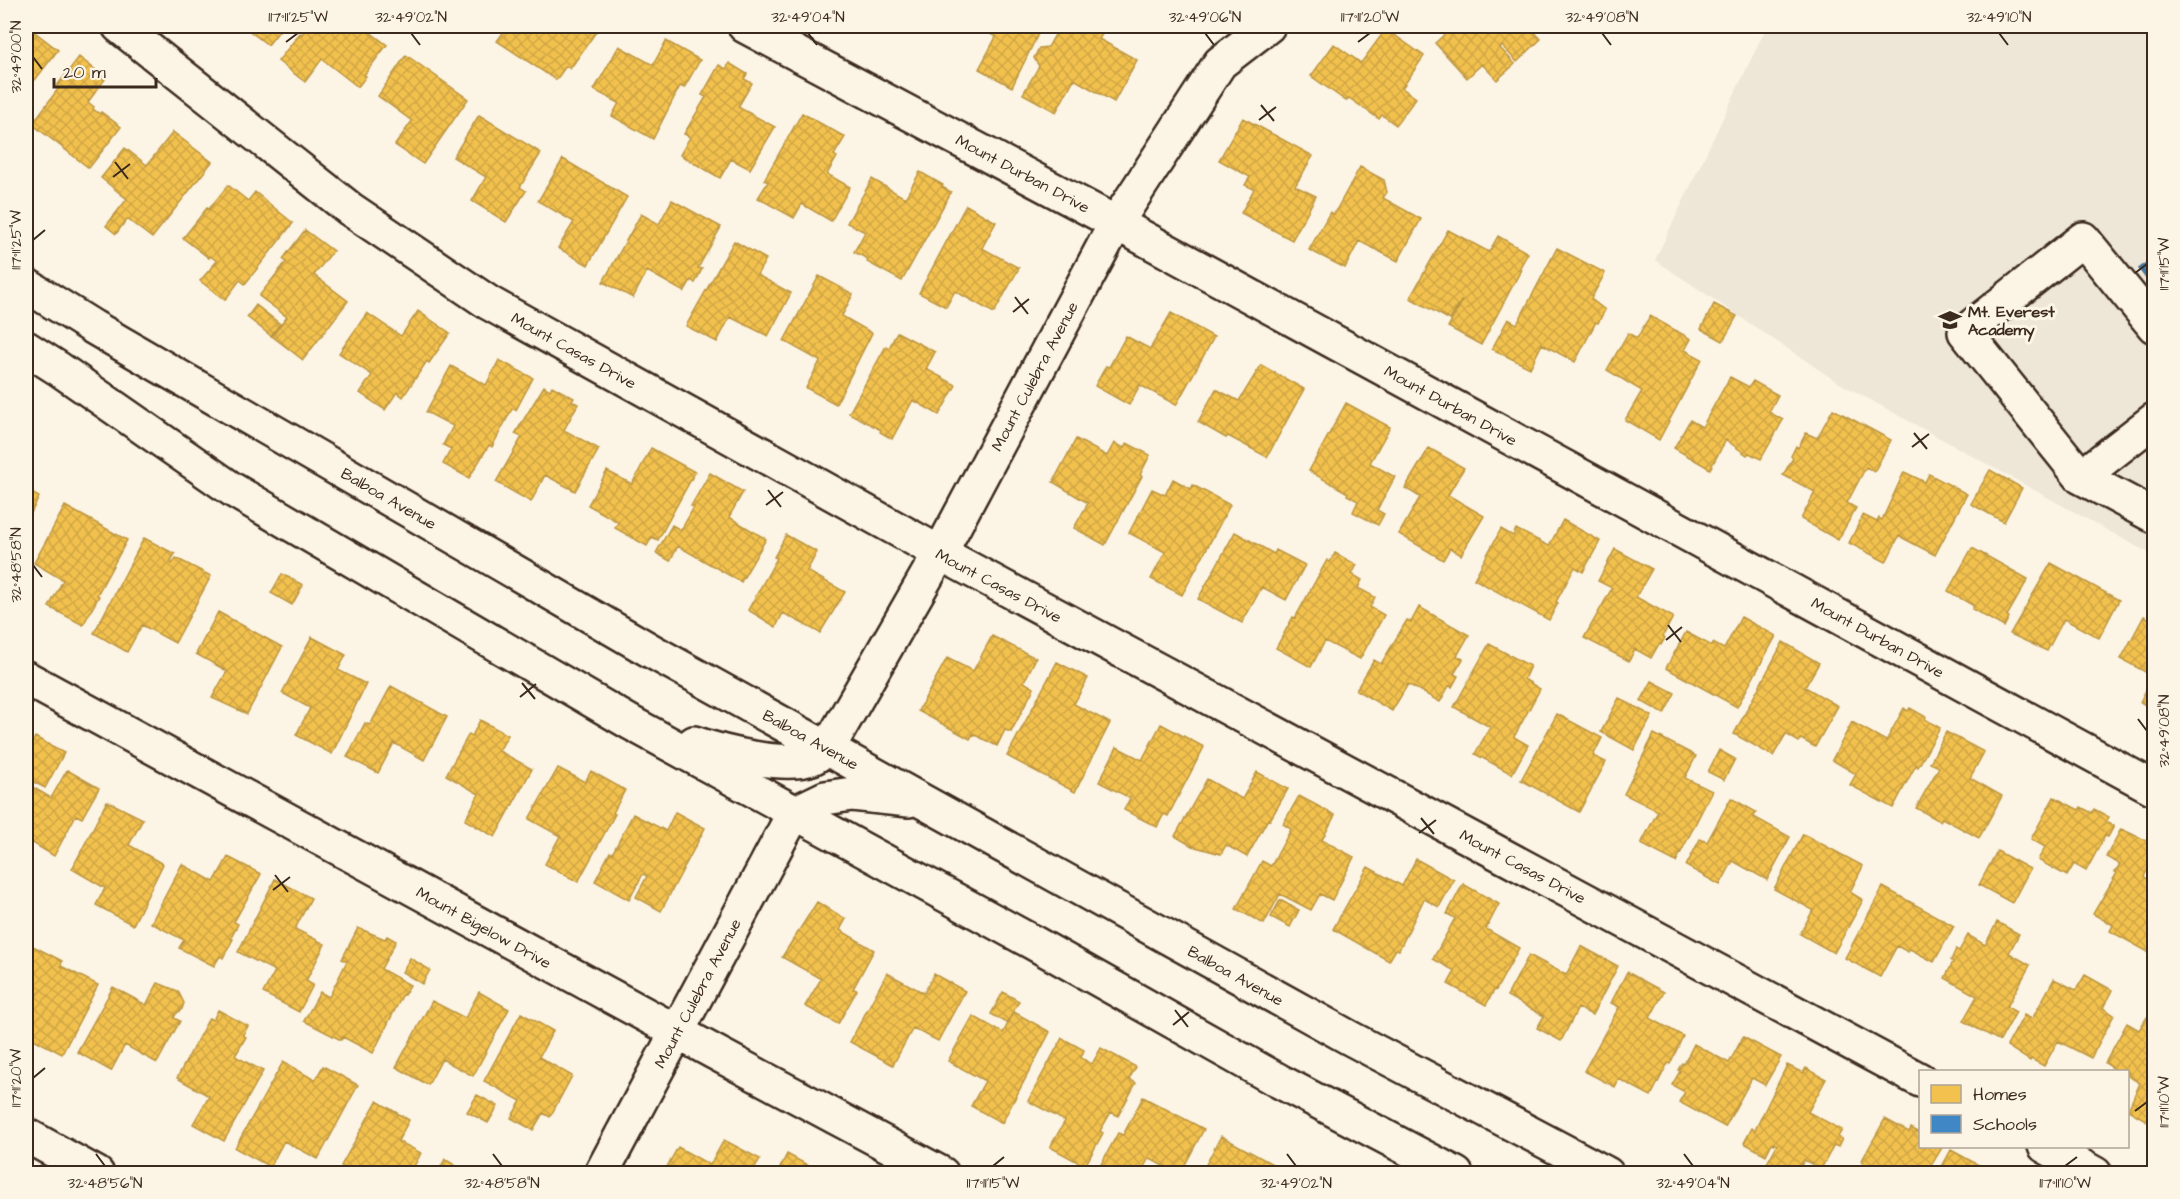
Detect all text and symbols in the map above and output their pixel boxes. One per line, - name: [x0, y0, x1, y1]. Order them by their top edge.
- text: 117°11'25"W: [268, 7, 328, 28]
- text: 32°49'02"N: [375, 7, 447, 28]
- text: 32°49'04"N: [771, 7, 845, 28]
- text: 32°49'06"N: [1169, 7, 1241, 28]
- text: 117°11'20"W: [1341, 7, 1399, 28]
- text: 32°49'08"N: [1566, 7, 1638, 28]
- text: 32°49'10"N: [1966, 7, 2032, 28]
- text: 32°49'00"N: [6, 21, 27, 93]
- scale bar: [54, 51, 156, 89]
- text: 20 m: [63, 60, 106, 85]
- street label: Mount Durban Drive: [952, 129, 1094, 219]
- text: 117°11'25"W: [6, 210, 27, 270]
- text: 117°11'15"W: [2154, 238, 2175, 290]
- street label: Mount Culebra Avenue: [986, 298, 1084, 455]
- place label: Mt. Everest Academy: [1968, 301, 2055, 342]
- street label: Mount Casas Drive: [507, 307, 640, 395]
- school or university icon: Mt. Everest Academy: [1937, 307, 1963, 333]
- street label: Mount Durban Drive: [1380, 360, 1521, 452]
- street label: Balboa Avenue: [337, 463, 440, 535]
- text: 32°48'58"N: [6, 527, 27, 603]
- street label: Mount Casas Drive: [932, 543, 1066, 629]
- street label: Mount Durban Drive: [1807, 592, 1948, 684]
- text: 32°49'08"N: [2154, 695, 2175, 767]
- street label: Balboa Avenue: [759, 704, 863, 775]
- street label: Mount Casas Drive: [1456, 824, 1590, 910]
- street label: Mount Bigelow Drive: [411, 882, 555, 975]
- street label: Mount Culebra Avenue: [649, 915, 747, 1072]
- street label: Balboa Avenue: [1184, 940, 1288, 1011]
- text: 117°11'20"W: [6, 1049, 27, 1107]
- legend: [1919, 1070, 2129, 1148]
- text: 117°11'10"W: [2154, 1076, 2175, 1128]
- text: Homes: [1973, 1082, 2027, 1107]
- text: Schools: [1973, 1112, 2037, 1137]
- text: 32°48'56"N: [68, 1173, 142, 1194]
- text: 32°48'58"N: [464, 1173, 540, 1194]
- text: 117°11'15"W: [967, 1173, 1019, 1194]
- text: 32°49'02"N: [1260, 1173, 1332, 1194]
- text: 32°49'04"N: [1656, 1173, 1730, 1194]
- text: 117°11'10"W: [2039, 1173, 2091, 1194]

